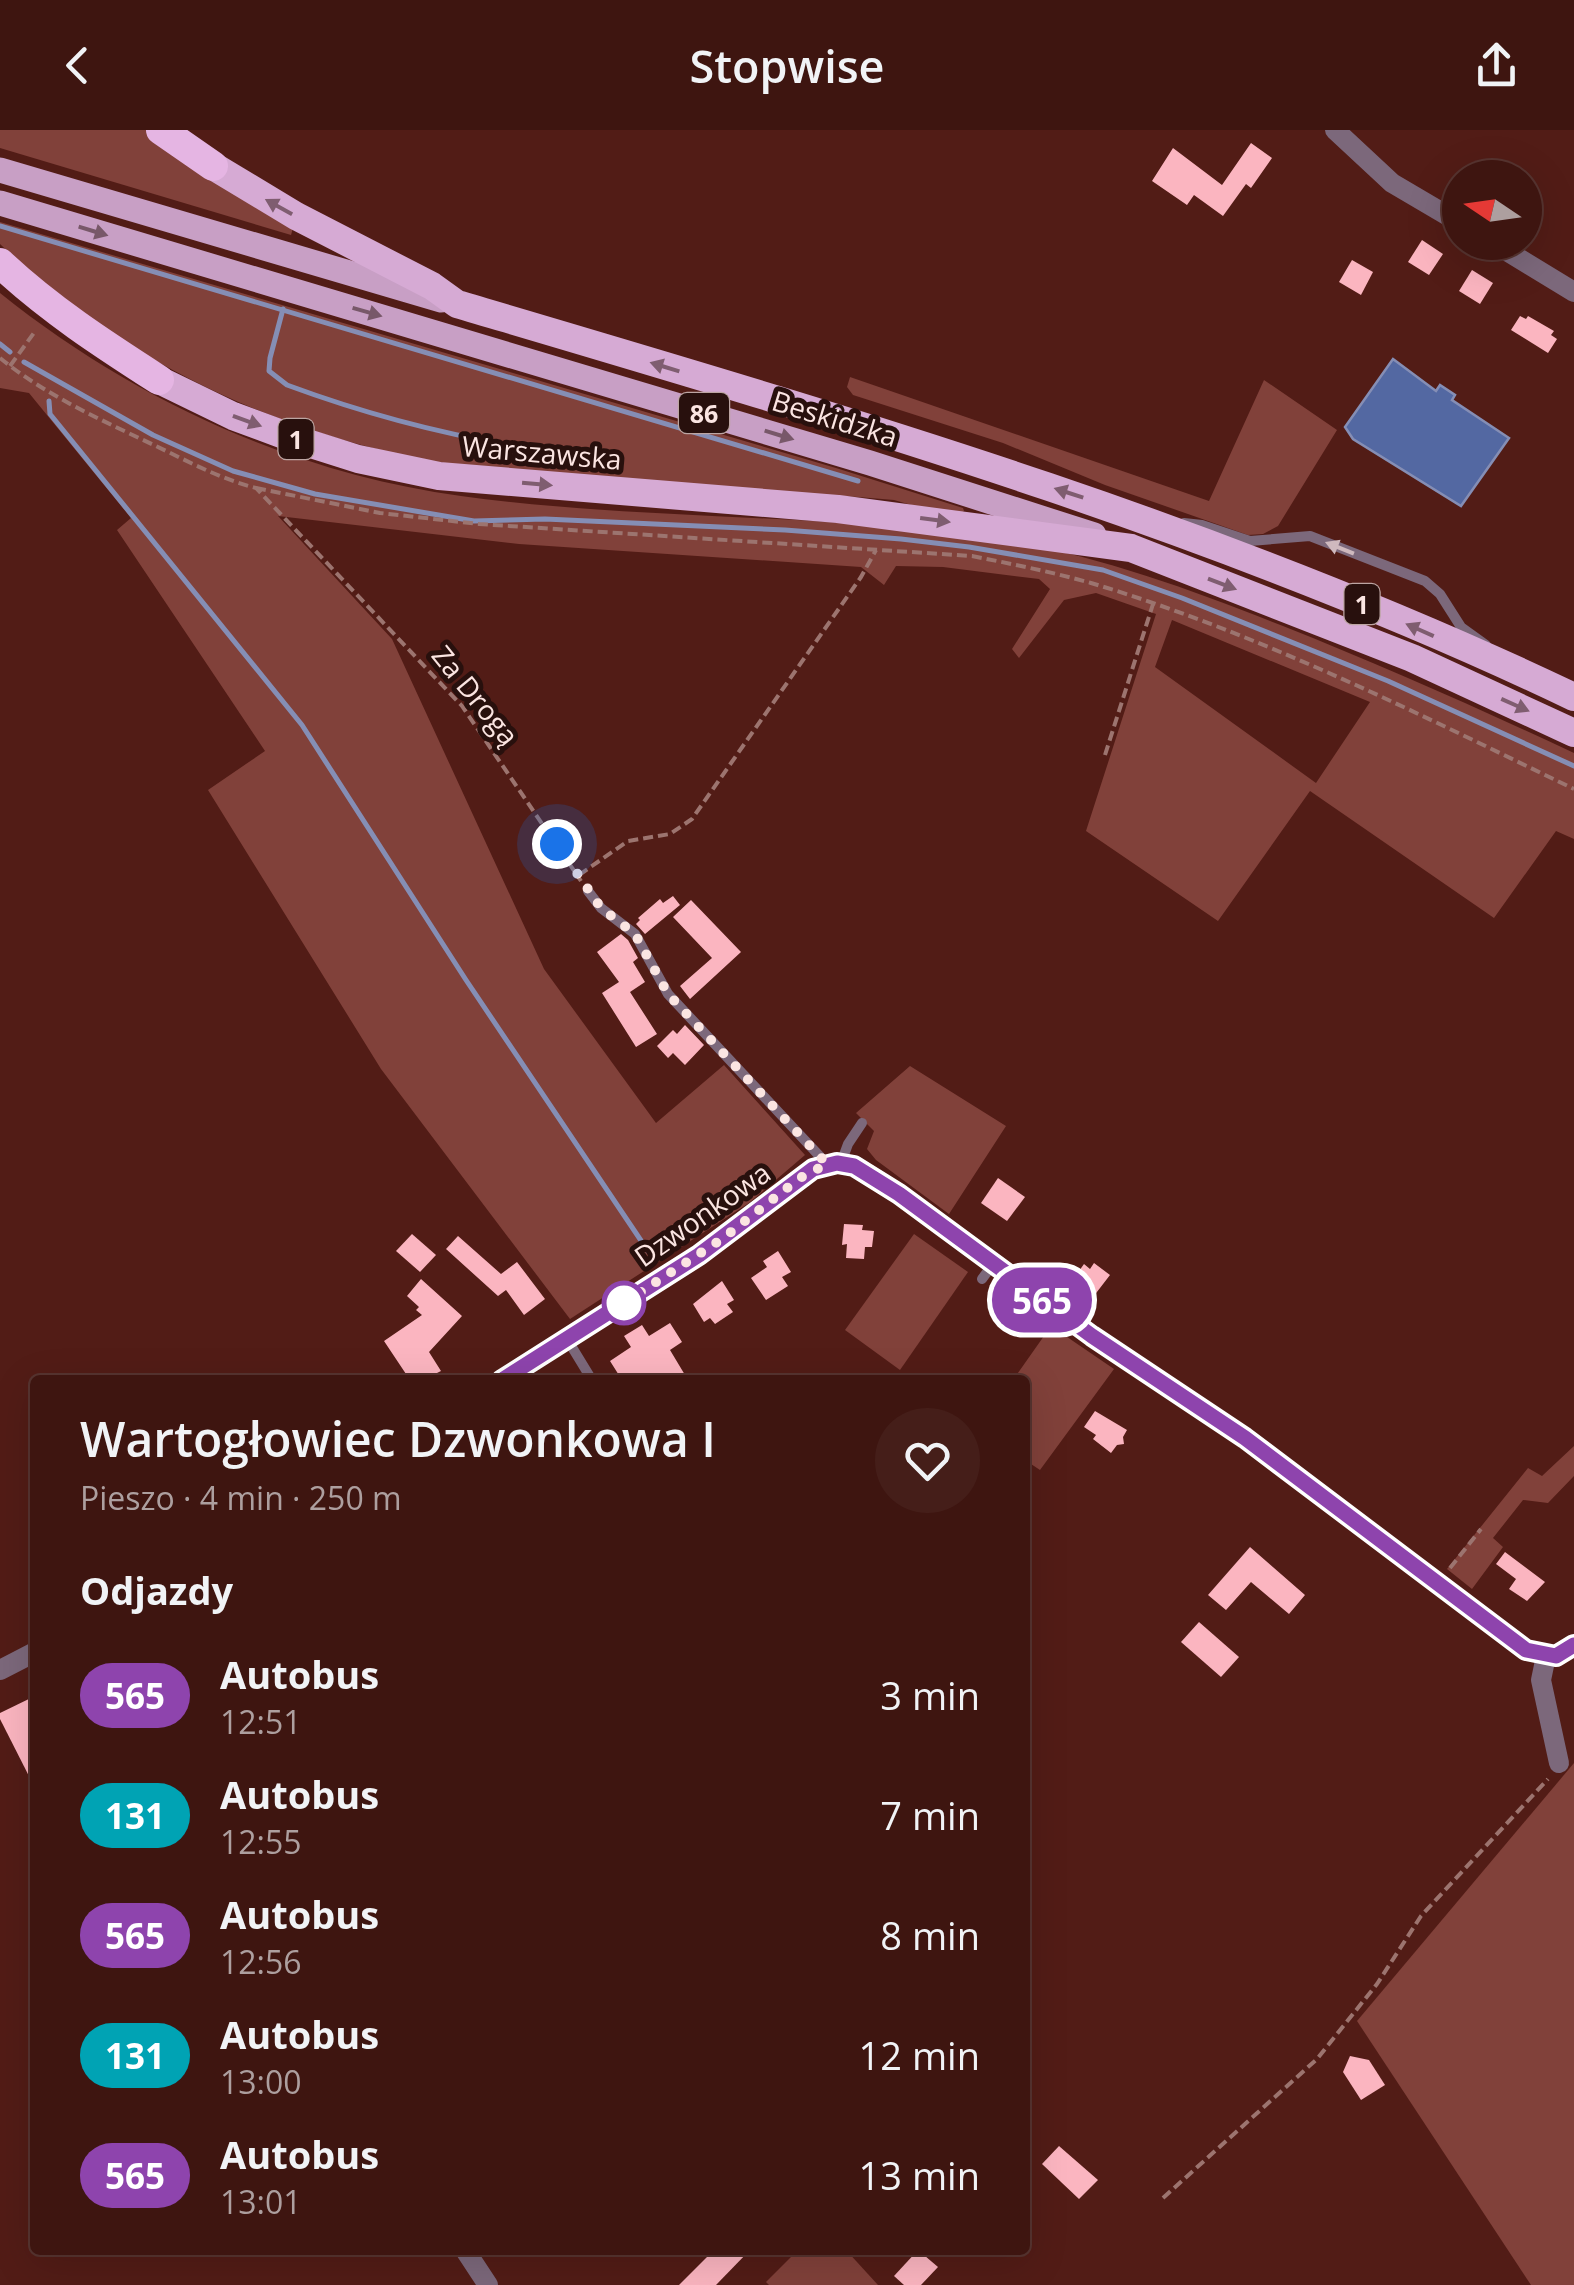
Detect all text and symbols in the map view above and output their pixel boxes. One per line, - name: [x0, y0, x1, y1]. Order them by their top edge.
- text: Stopwise: [689, 35, 885, 96]
- icon: back: [50, 38, 105, 93]
- icon: share: [1469, 38, 1524, 93]
- north arrow: [1442, 160, 1542, 260]
- map controls: [1442, 160, 1542, 260]
- one-way arrow: [265, 198, 294, 215]
- one-way arrow: [79, 224, 109, 239]
- one-way arrow: [352, 305, 383, 320]
- one-way arrow: [649, 359, 680, 374]
- street label: Beskidzka: [768, 381, 902, 455]
- road number: 86: [679, 393, 729, 433]
- one-way arrow: [233, 414, 263, 429]
- road number: 1: [278, 419, 314, 459]
- street label: Warszawska: [461, 426, 623, 478]
- one-way arrow: [764, 428, 795, 443]
- one-way arrow: [521, 477, 553, 493]
- one-way arrow: [1054, 484, 1084, 499]
- one-way arrow: [920, 513, 952, 529]
- one-way arrow: [1325, 539, 1355, 555]
- one-way arrow: [1207, 576, 1237, 592]
- road number: 1: [1344, 584, 1380, 624]
- one-way arrow: [1406, 622, 1435, 638]
- street label: Za Drogą: [424, 637, 528, 753]
- one-way arrow: [1500, 697, 1529, 713]
- your location: [532, 819, 582, 869]
- street label: Dzwonkowa: [626, 1153, 778, 1275]
- line badge: 565: [984, 1268, 1100, 1332]
- text: 565: [1012, 1277, 1072, 1324]
- unlabelled marker: [603, 1282, 645, 1324]
- text: Wartogłowiec Dzwonkowa I: [80, 1406, 716, 1471]
- button: heart: [875, 1408, 980, 1513]
- text: Pieszo · 4 min · 250 m: [80, 1476, 402, 1519]
- text: Odjazdy: [80, 1564, 233, 1616]
- text: Autobus: [220, 1648, 379, 1700]
- text: 3 min: [880, 1669, 980, 1721]
- text: 565: [105, 1672, 165, 1719]
- text: 12:51: [220, 1700, 302, 1743]
- text: Autobus: [220, 1768, 379, 1820]
- text: 7 min: [880, 1789, 980, 1841]
- text: 131: [105, 1792, 165, 1839]
- text: 12:55: [220, 1820, 302, 1863]
- text: Autobus: [220, 1888, 379, 1940]
- text: 8 min: [880, 1909, 980, 1961]
- text: 565: [105, 1912, 165, 1959]
- text: 12:56: [220, 1940, 302, 1983]
- text: Autobus: [220, 2008, 379, 2060]
- text: 12 min: [859, 2029, 980, 2081]
- text: 131: [105, 2032, 165, 2079]
- text: 13:00: [220, 2060, 302, 2103]
- text: Autobus: [220, 2128, 379, 2180]
- text: 13 min: [859, 2149, 980, 2201]
- text: 565: [105, 2152, 165, 2199]
- text: 13:01: [220, 2180, 302, 2223]

